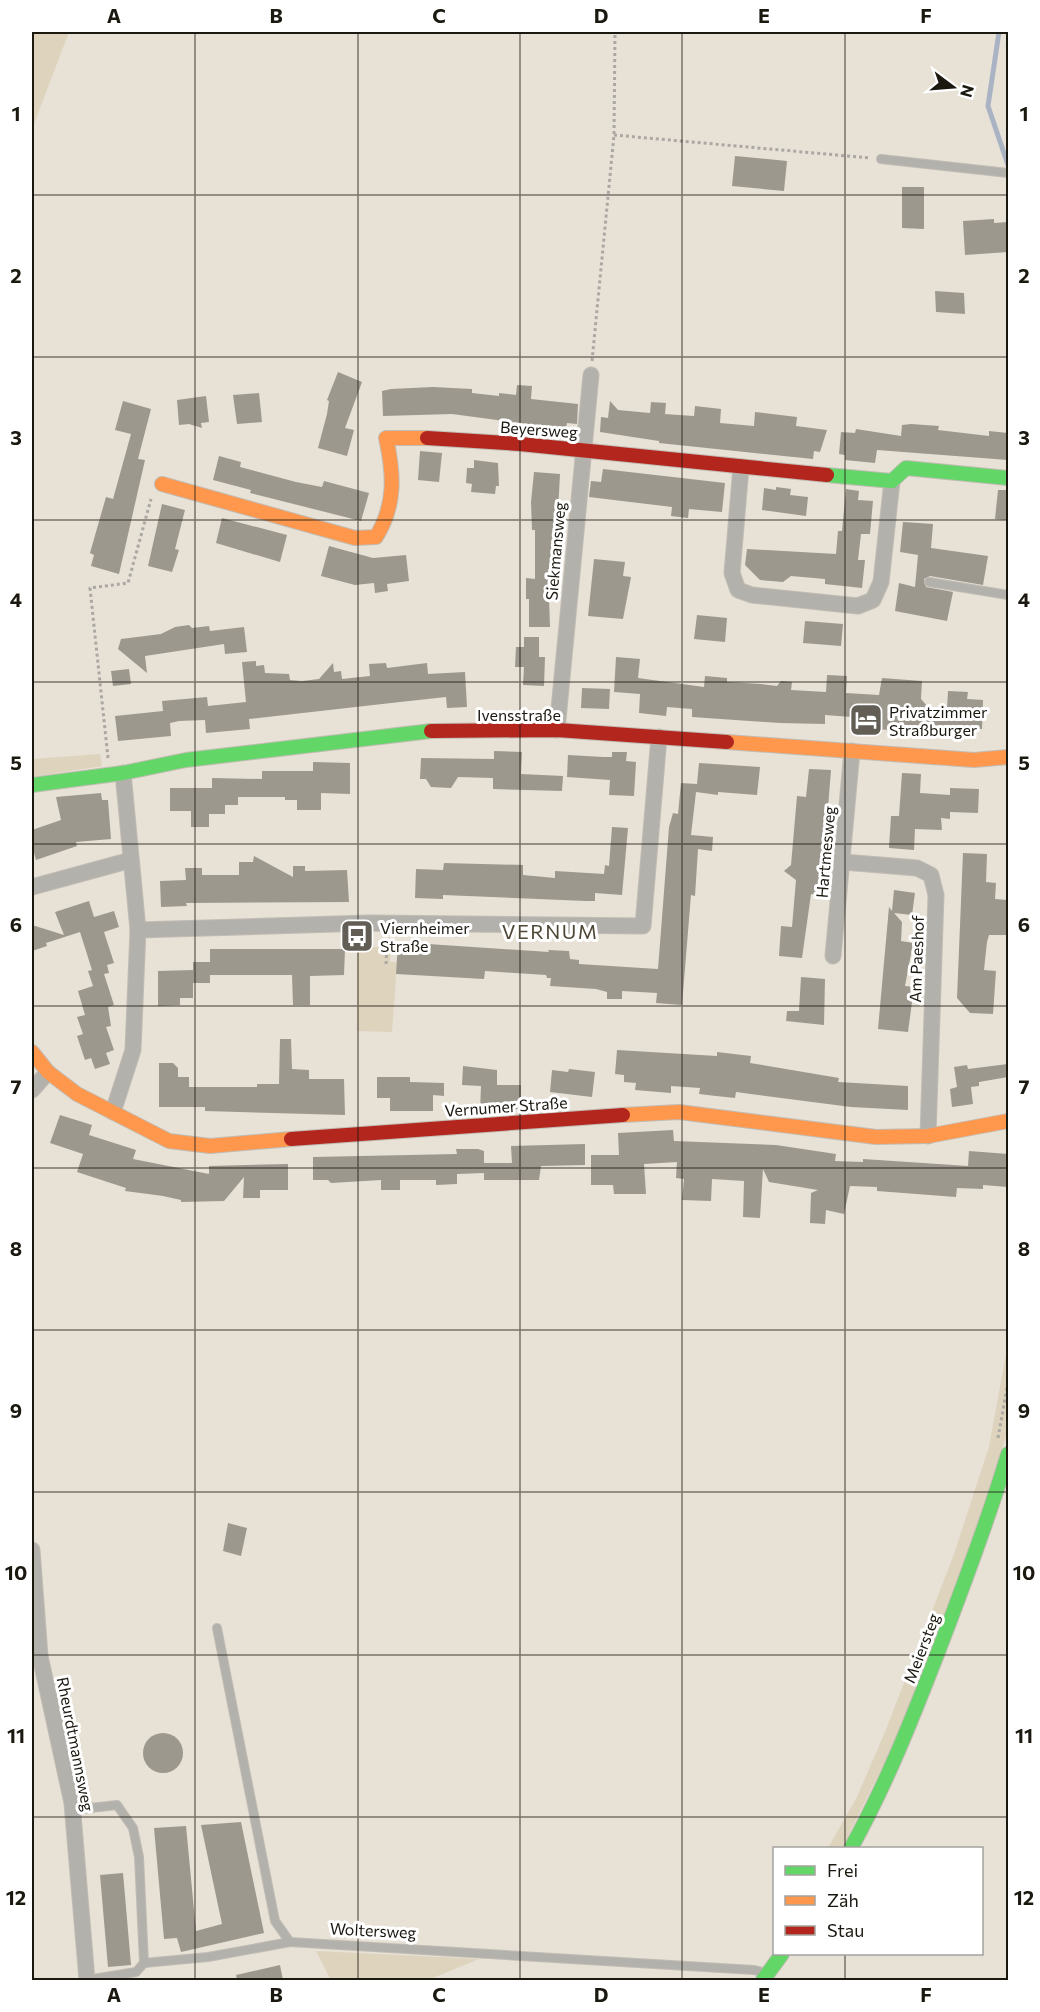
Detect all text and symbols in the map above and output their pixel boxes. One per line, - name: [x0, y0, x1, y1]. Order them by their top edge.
- text: A: [107, 3, 121, 27]
- text: B: [269, 3, 283, 27]
- text: C: [432, 3, 446, 27]
- text: D: [594, 3, 608, 27]
- text: E: [758, 3, 770, 27]
- text: F: [920, 3, 932, 27]
- north arrow: [923, 57, 983, 117]
- text: N: [957, 83, 979, 100]
- text: 1: [11, 101, 21, 125]
- text: 1: [1019, 101, 1029, 125]
- text: 2: [10, 263, 22, 287]
- text: 2: [1018, 263, 1030, 287]
- street label: Beyersweg: [499, 417, 579, 441]
- text: 3: [10, 425, 22, 449]
- text: 3: [1018, 425, 1030, 449]
- street label: Siekmansweg: [541, 501, 569, 601]
- text: 4: [10, 587, 22, 611]
- text: 4: [1018, 587, 1030, 611]
- hotel icon: Privatzimmer Straßburger: [848, 702, 884, 738]
- place label: Privatzimmer Straßburger: [889, 702, 988, 739]
- street label: Ivensstraße: [477, 705, 561, 724]
- text: 5: [10, 750, 22, 774]
- text: 5: [1018, 750, 1030, 774]
- street label: Hartmesweg: [812, 805, 839, 899]
- text: 6: [10, 912, 22, 936]
- text: 6: [1018, 912, 1030, 936]
- street label: Am Paeshof: [905, 914, 927, 1003]
- bus stop icon: Viernheimer Straße: [339, 918, 375, 954]
- place label: Viernheimer Straße: [380, 918, 470, 955]
- district label: VERNUM: [502, 919, 598, 943]
- text: 7: [11, 1074, 22, 1098]
- text: 7: [1019, 1074, 1030, 1098]
- street label: Vernumer Straße: [444, 1092, 568, 1120]
- text: 8: [10, 1236, 22, 1260]
- text: 8: [1018, 1236, 1030, 1260]
- text: 9: [10, 1398, 22, 1422]
- text: 9: [1018, 1398, 1030, 1422]
- text: 10: [5, 1560, 27, 1584]
- text: 10: [1013, 1560, 1035, 1584]
- street label: Meiersteg: [899, 1610, 943, 1686]
- street label: Rheurdtmannsweg: [54, 1675, 98, 1813]
- text: 11: [7, 1723, 25, 1747]
- text: 11: [1015, 1723, 1033, 1747]
- legend: [773, 1847, 983, 1955]
- text: Frei: [827, 1859, 858, 1881]
- text: 12: [6, 1885, 26, 1909]
- text: 12: [1014, 1885, 1034, 1909]
- text: Zäh: [827, 1889, 859, 1911]
- street label: Woltersweg: [329, 1918, 417, 1942]
- text: Stau: [827, 1919, 864, 1941]
- text: A: [107, 1982, 121, 2006]
- text: B: [269, 1982, 283, 2006]
- text: C: [432, 1982, 446, 2006]
- text: D: [594, 1982, 608, 2006]
- text: E: [758, 1982, 770, 2006]
- text: F: [920, 1982, 932, 2006]

